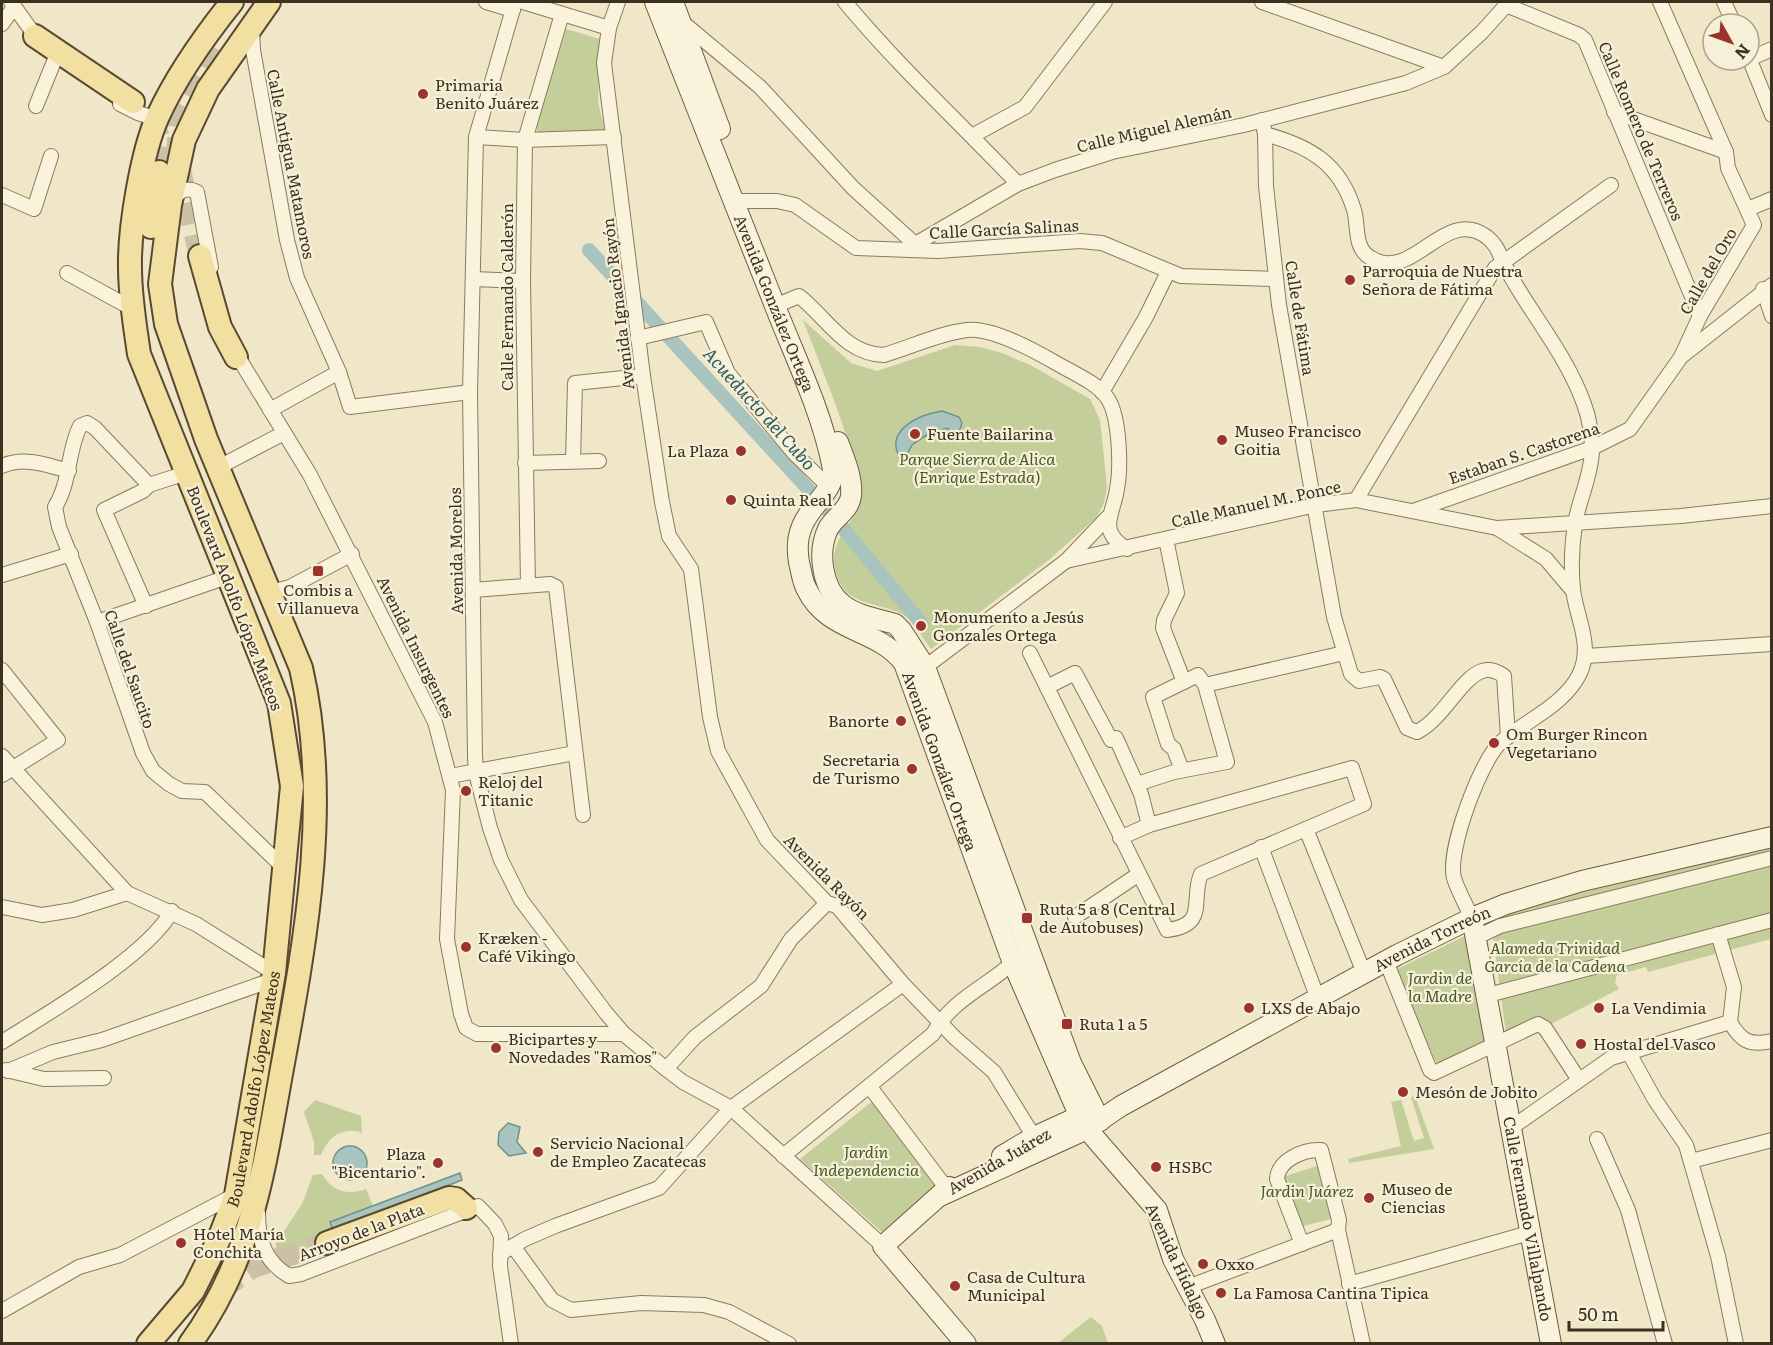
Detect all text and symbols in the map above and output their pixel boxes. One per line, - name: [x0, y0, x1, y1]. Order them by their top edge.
- north arrow: [1701, 12, 1761, 72]
- street label: Calle Romero de Terreros: [1593, 37, 1691, 224]
- text: N: [1730, 39, 1757, 65]
- street label: Calle Antigua Matamoros: [262, 67, 322, 261]
- place label: Primaria Benito Juárez: [435, 72, 539, 114]
- marker: Primaria Benito Juárez: [416, 87, 430, 101]
- street label: Calle Miguel Alemán: [1074, 98, 1234, 158]
- street label: Calle Fernando Calderón: [494, 202, 518, 391]
- street label: Avenida González Ortega: [729, 210, 822, 396]
- street label: Calle García Salinas: [929, 212, 1079, 244]
- street label: Avenida Ignacio Rayón: [594, 216, 639, 392]
- street label: Calle del Oro: [1673, 223, 1742, 318]
- place label: Parroquia de Nuestra Señora de Fátima: [1362, 258, 1523, 300]
- street label: Calle de Fátima: [1280, 259, 1322, 377]
- marker: Parroquia de Nuestra Señora de Fátima: [1343, 273, 1357, 287]
- water label: Acueducto del Cubo: [697, 340, 823, 476]
- street label: Estaban S. Castorena: [1445, 415, 1603, 489]
- place label: Museo Francisco Goitia: [1234, 418, 1361, 460]
- place label: Fuente Bailarina: [927, 421, 1054, 445]
- marker: Fuente Bailarina: [908, 427, 922, 441]
- marker: Museo Francisco Goitia: [1215, 433, 1229, 447]
- place label: La Plaza: [667, 438, 729, 462]
- marker: La Plaza: [734, 444, 748, 458]
- park label: Parque Sierra de Alica (Enrique Estrada): [899, 446, 1056, 488]
- street label: Calle Manuel M. Ponce: [1169, 473, 1343, 533]
- street label: Boulevard Adolfo López Mateos: [182, 482, 290, 714]
- street label: Avenida Morelos: [442, 487, 468, 615]
- place label: Quinta Real: [743, 487, 832, 511]
- marker: Quinta Real: [724, 493, 738, 507]
- marker: Combis a Villanueva: [311, 564, 325, 578]
- street label: Avenida Insurgentes: [372, 571, 462, 722]
- place label: Combis a Villanueva: [277, 577, 360, 619]
- place label: Monumento a Jesús Gonzales Ortega: [933, 604, 1084, 646]
- street label: Calle del Saucito: [99, 606, 163, 731]
- marker: Monumento a Jesús Gonzales Ortega: [914, 619, 928, 633]
- street label: Avenida González Ortega: [897, 668, 984, 854]
- place label: Banorte: [828, 708, 889, 732]
- marker: Banorte: [894, 714, 908, 728]
- place label: Om Burger Rincon Vegetariano: [1506, 721, 1648, 763]
- marker: Om Burger Rincon Vegetariano: [1487, 736, 1501, 750]
- place label: Secretaria de Turismo: [812, 747, 900, 789]
- marker: Secretaria de Turismo: [905, 762, 919, 776]
- place label: Reloj del Titanic: [478, 769, 543, 811]
- marker: Reloj del Titanic: [459, 784, 473, 798]
- street label: Avenida Rayón: [779, 828, 876, 925]
- place label: Ruta 5 a 8 (Central de Autobuses): [1039, 896, 1175, 938]
- street label: Avenida Torreón: [1369, 898, 1494, 977]
- marker: Ruta 5 a 8 (Central de Autobuses): [1020, 911, 1034, 925]
- place label: Kræken - Café Vikingo: [478, 925, 576, 967]
- park label: Alameda Trinidad García de la Cadena: [1484, 935, 1627, 977]
- marker: Kræken - Café Vikingo: [459, 940, 473, 954]
- park label: Jardin de la Madre: [1408, 965, 1472, 1007]
- street label: Boulevard Adolfo López Mateos: [219, 969, 285, 1211]
- place label: LXS de Abajo: [1261, 995, 1360, 1019]
- place label: La Vendimia: [1611, 995, 1707, 1019]
- marker: LXS de Abajo: [1242, 1001, 1256, 1015]
- marker: La Vendimia: [1592, 1001, 1606, 1015]
- place label: Ruta 1 a 5: [1079, 1011, 1147, 1035]
- marker: Ruta 1 a 5: [1060, 1017, 1074, 1031]
- place label: Bicipartes y Novedades "Ramos": [508, 1026, 658, 1068]
- place label: Hostal del Vasco: [1593, 1031, 1716, 1055]
- marker: Hostal del Vasco: [1574, 1037, 1588, 1051]
- marker: Bicipartes y Novedades "Ramos": [489, 1041, 503, 1055]
- place label: Mesón de Jobito: [1415, 1079, 1538, 1103]
- marker: Mesón de Jobito: [1396, 1085, 1410, 1099]
- street label: Calle Fernando Villalpando: [1498, 1114, 1560, 1323]
- street label: Avenida Juárez: [942, 1121, 1055, 1199]
- place label: Servicio Nacional de Empleo Zacatecas: [550, 1130, 706, 1172]
- park label: Jardín Independencia: [813, 1139, 920, 1181]
- place label: Plaza "Bicentario".: [331, 1141, 426, 1183]
- marker: Servicio Nacional de Empleo Zacatecas: [531, 1145, 545, 1159]
- place label: HSBC: [1168, 1154, 1213, 1178]
- marker: Plaza "Bicentario".: [431, 1156, 445, 1170]
- marker: HSBC: [1149, 1160, 1163, 1174]
- place label: Museo de Ciencias: [1381, 1176, 1452, 1218]
- park label: Jardin Juárez: [1260, 1178, 1354, 1202]
- marker: Museo de Ciencias: [1362, 1191, 1376, 1205]
- street label: Arroyo de la Plata: [294, 1196, 428, 1266]
- street label: Avenida Hidalgo: [1140, 1199, 1215, 1323]
- place label: Hotel María Conchita: [193, 1221, 284, 1263]
- marker: Hotel María Conchita: [174, 1236, 188, 1250]
- place label: Oxxo: [1215, 1251, 1254, 1275]
- marker: Oxxo: [1196, 1257, 1210, 1271]
- place label: Casa de Cultura Municipal: [967, 1264, 1086, 1306]
- marker: Casa de Cultura Municipal: [948, 1279, 962, 1293]
- place label: La Famosa Cantina Tipica: [1233, 1280, 1429, 1304]
- marker: La Famosa Cantina Tipica: [1214, 1286, 1228, 1300]
- scale bar: [1569, 1294, 1664, 1332]
- text: 50 m: [1578, 1300, 1619, 1327]

